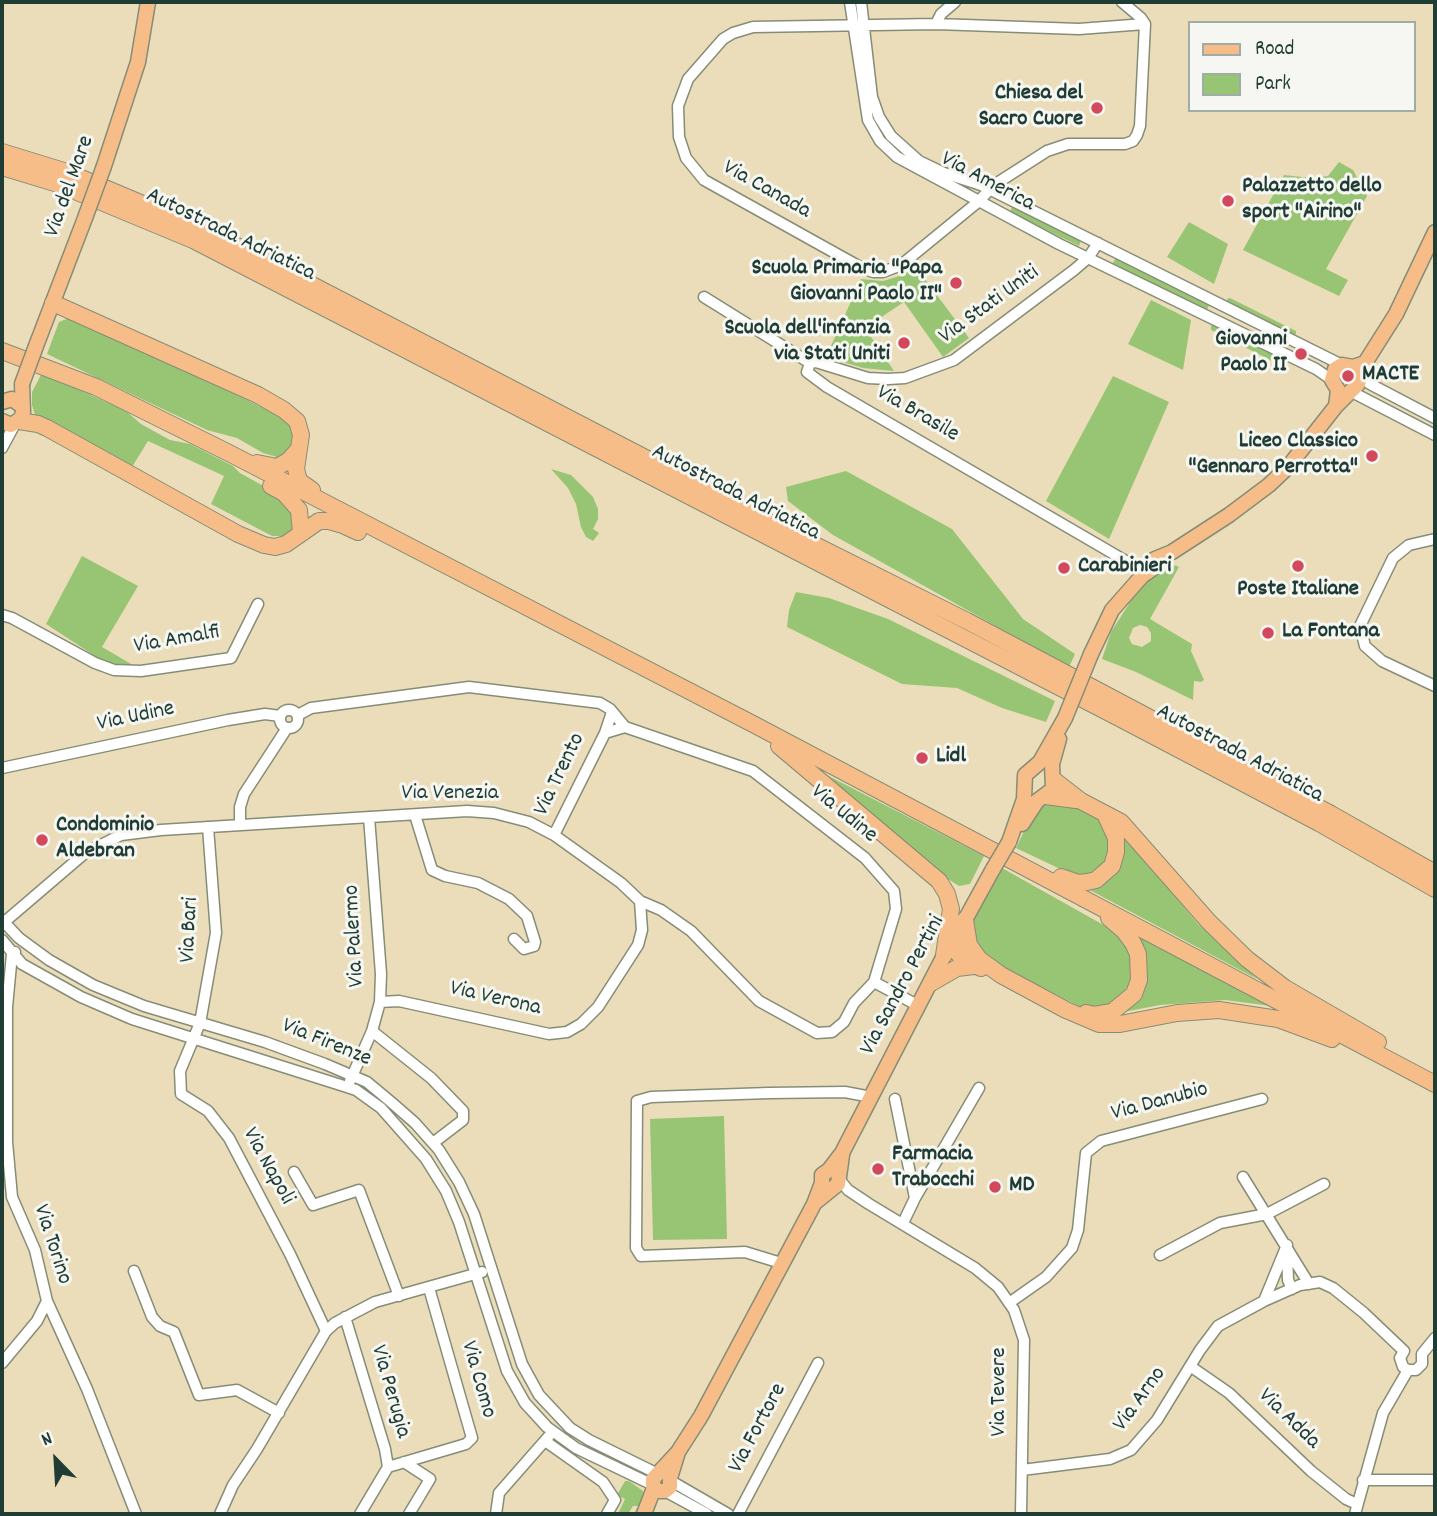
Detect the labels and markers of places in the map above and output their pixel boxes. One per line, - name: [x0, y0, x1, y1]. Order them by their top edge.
- place label: Chiesa del Sacro Cuore: [979, 81, 1083, 135]
- marker: Chiesa del Sacro Cuore: [1089, 100, 1105, 116]
- place label: Palazzetto dello sport "Airino": [1242, 174, 1382, 228]
- marker: Palazzetto dello sport "Airino": [1220, 193, 1236, 209]
- place label: Scuola Primaria "Papa Giovanni Paolo II": [752, 256, 942, 310]
- marker: Scuola Primaria "Papa Giovanni Paolo II": [948, 275, 964, 291]
- place label: Scuola dell'infanzia via Stati Uniti: [724, 316, 890, 370]
- place label: Giovanni Paolo II: [1215, 327, 1287, 381]
- marker: Scuola dell'infanzia via Stati Uniti: [896, 335, 912, 351]
- marker: Giovanni Paolo II: [1293, 346, 1309, 362]
- place label: MACTE: [1362, 362, 1419, 390]
- marker: MACTE: [1340, 368, 1356, 384]
- place label: Liceo Classico "Gennaro Perrotta": [1188, 429, 1358, 483]
- marker: Liceo Classico "Gennaro Perrotta": [1364, 448, 1380, 464]
- place label: Carabinieri: [1078, 554, 1171, 582]
- marker: Poste Italiane: [1290, 558, 1306, 574]
- marker: Carabinieri: [1056, 560, 1072, 576]
- place label: Poste Italiane: [1237, 577, 1359, 605]
- place label: La Fontana: [1282, 619, 1379, 647]
- marker: La Fontana: [1260, 625, 1276, 641]
- place label: Lidl: [936, 744, 966, 772]
- marker: Lidl: [914, 750, 930, 766]
- place label: Condominio Aldebran: [56, 813, 154, 867]
- marker: Condominio Aldebran: [34, 832, 50, 848]
- place label: Farmacia Trabocchi: [892, 1142, 974, 1196]
- marker: Farmacia Trabocchi: [870, 1161, 886, 1177]
- place label: MD: [1009, 1173, 1034, 1201]
- marker: MD: [987, 1179, 1003, 1195]

